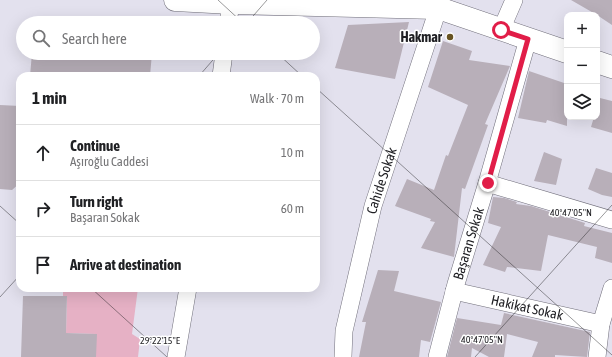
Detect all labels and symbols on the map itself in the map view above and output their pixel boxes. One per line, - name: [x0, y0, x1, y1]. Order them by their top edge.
- route start: [492, 21, 510, 39]
- place label: Hakmar: [400, 29, 443, 45]
- marker: Hakmar: [445, 32, 455, 42]
- street label: Cahide Sokak: [363, 145, 400, 216]
- route end: [479, 174, 497, 192]
- street label: Başaran Sokak: [450, 205, 487, 282]
- text: 40°47'05"N: [550, 207, 592, 218]
- street label: Hakikat Sokak: [490, 292, 565, 323]
- text: 40°47'05"N: [461, 334, 503, 345]
- text: 29°22'15"E: [140, 335, 181, 346]

